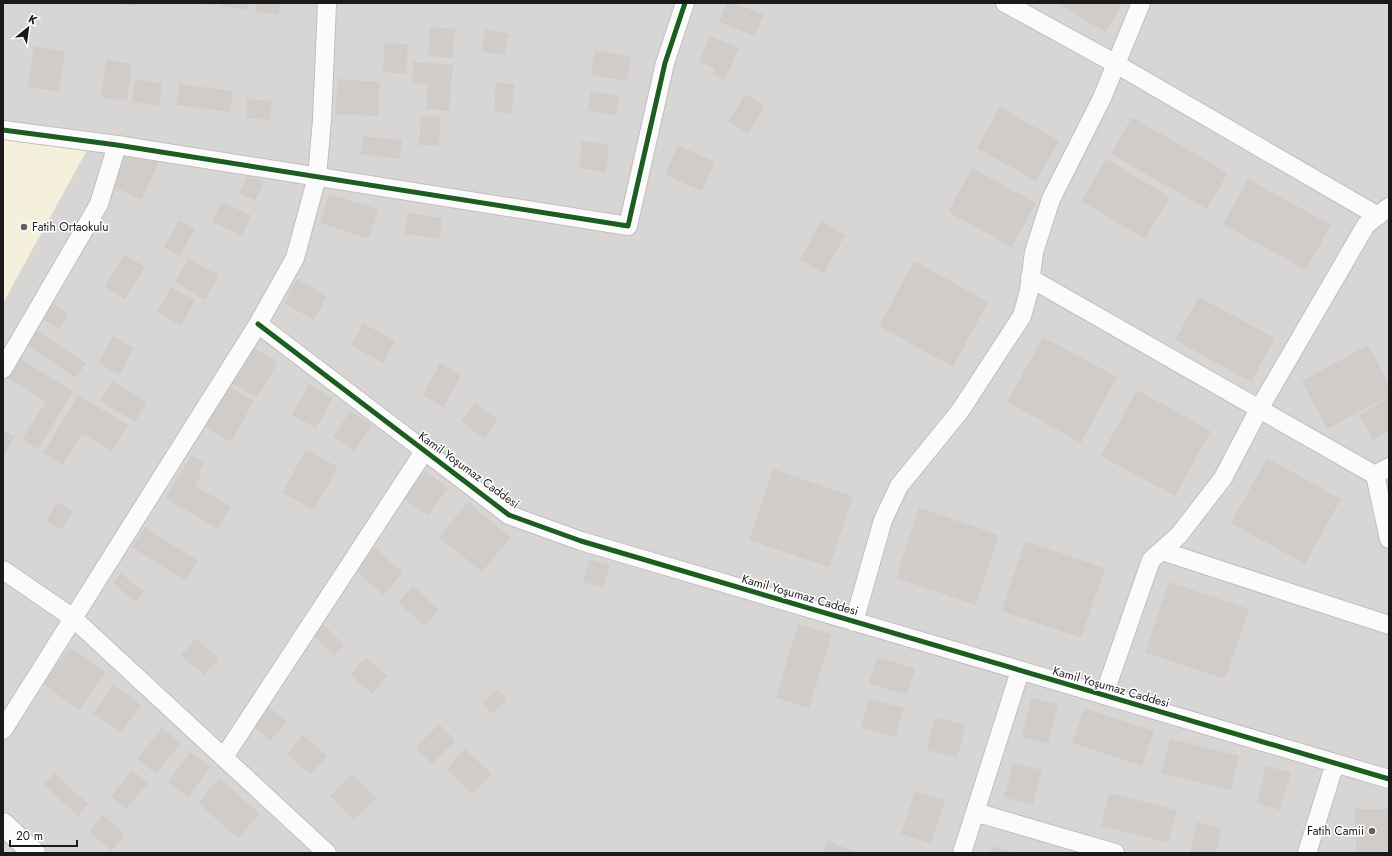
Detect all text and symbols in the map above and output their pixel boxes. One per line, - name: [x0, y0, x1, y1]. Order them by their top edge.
- north arrow: [8, 8, 48, 48]
- text: K: [26, 10, 40, 28]
- place label: Fatih Ortaokulu: [32, 218, 109, 236]
- marker: Fatih Ortaokulu: [19, 222, 29, 232]
- street label: Kamil Yoşumaz Caddesi: [415, 427, 523, 513]
- street label: Kamil Yoşumaz Caddesi: [740, 570, 860, 620]
- street label: Kamil Yoşumaz Caddesi: [1051, 662, 1171, 712]
- scale bar: [10, 822, 77, 848]
- place label: Fatih Camii: [1307, 822, 1364, 840]
- marker: Fatih Camii: [1367, 826, 1377, 836]
- text: 20 m: [16, 827, 43, 845]

